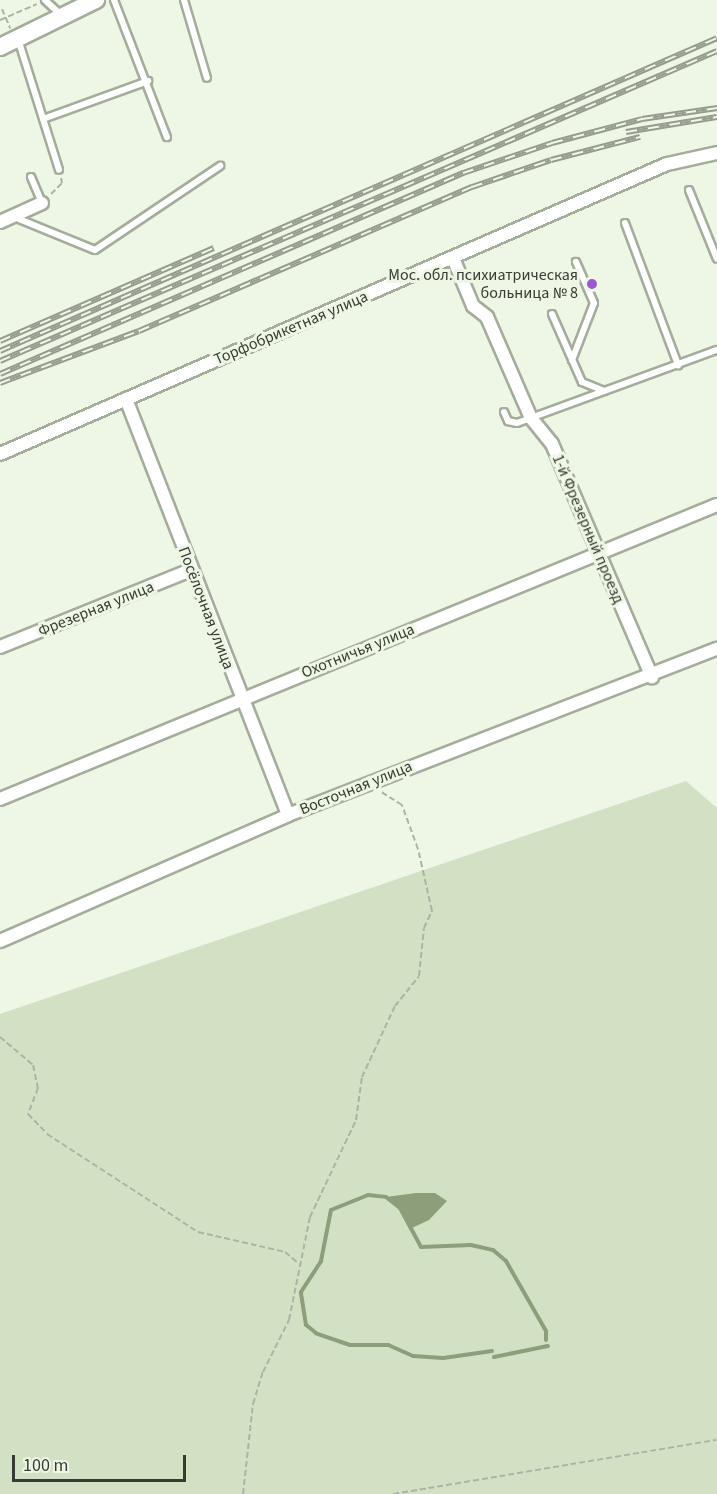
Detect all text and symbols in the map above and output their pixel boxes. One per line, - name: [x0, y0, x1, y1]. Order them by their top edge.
- place label: Мос. обл. психиатрическая больница № 8: [388, 265, 578, 303]
- marker: Мос. обл. психиатрическая больница № 8: [583, 275, 601, 293]
- street label: Торфобрикетная улица: [211, 287, 371, 369]
- street label: 1-й Фрезерный проезд: [548, 452, 628, 606]
- street label: Посёлочная улица: [174, 544, 238, 672]
- street label: Фрезерная улица: [35, 577, 157, 641]
- street label: Охотничья улица: [299, 620, 417, 682]
- street label: Восточная улица: [297, 757, 415, 819]
- scale bar: [15, 1443, 189, 1481]
- text: 100 m: [23, 1453, 68, 1478]

